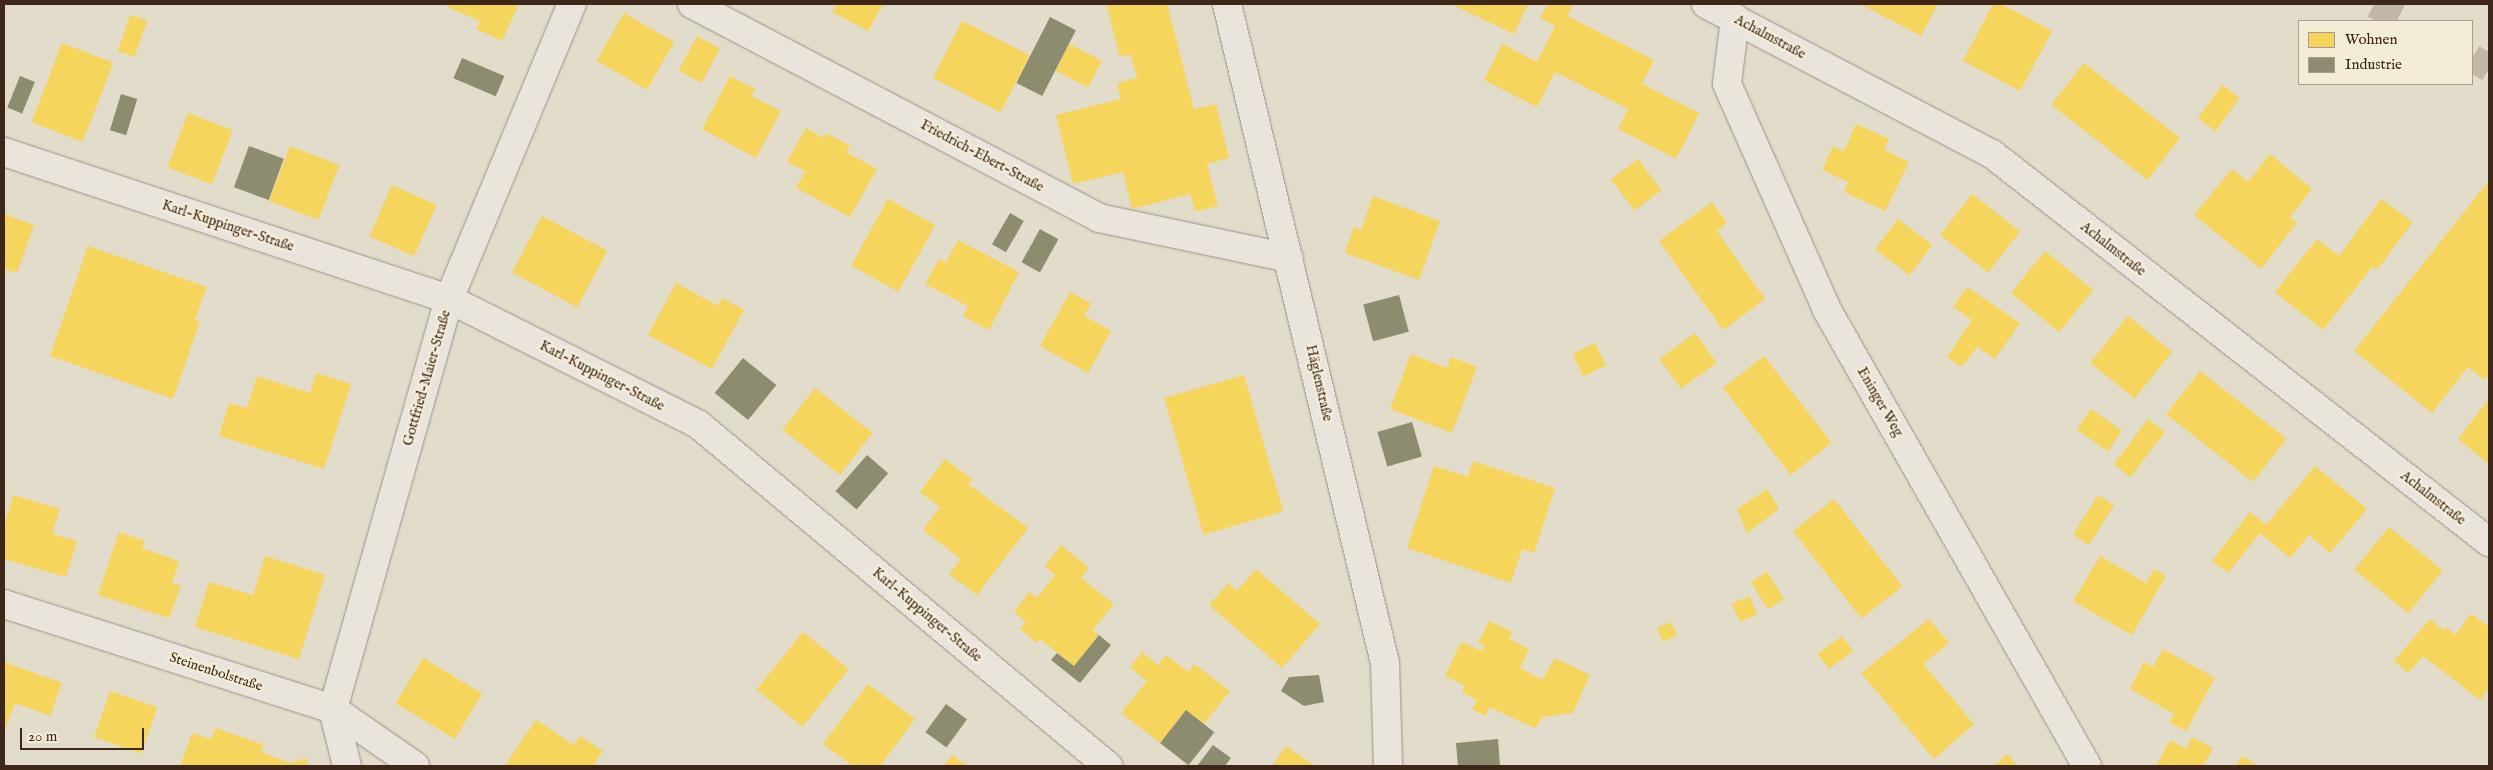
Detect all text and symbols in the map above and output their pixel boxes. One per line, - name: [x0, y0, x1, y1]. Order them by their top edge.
- street label: Achalmstraße: [1732, 11, 1808, 63]
- legend: [2298, 20, 2473, 85]
- text: Wohnen: [2345, 30, 2397, 49]
- text: Industrie: [2345, 55, 2402, 74]
- street label: Friedrich-Ebert-Straße: [918, 116, 1046, 196]
- street label: Karl-Kuppinger-Straße: [160, 197, 296, 255]
- street label: Achalmstraße: [2077, 218, 2149, 280]
- street label: Gottfried-Maier-Straße: [400, 308, 454, 448]
- street label: Karl-Kuppinger-Straße: [537, 337, 667, 415]
- street label: Häglenstraße: [1302, 343, 1336, 423]
- street label: Eninger Weg: [1853, 364, 1907, 440]
- street label: Achalmstraße: [2397, 467, 2469, 529]
- street label: Karl-Kuppinger-Straße: [869, 564, 985, 666]
- street label: Steinenbolstraße: [167, 649, 265, 695]
- scale bar: [22, 718, 146, 750]
- text: 20 m: [28, 727, 57, 746]

